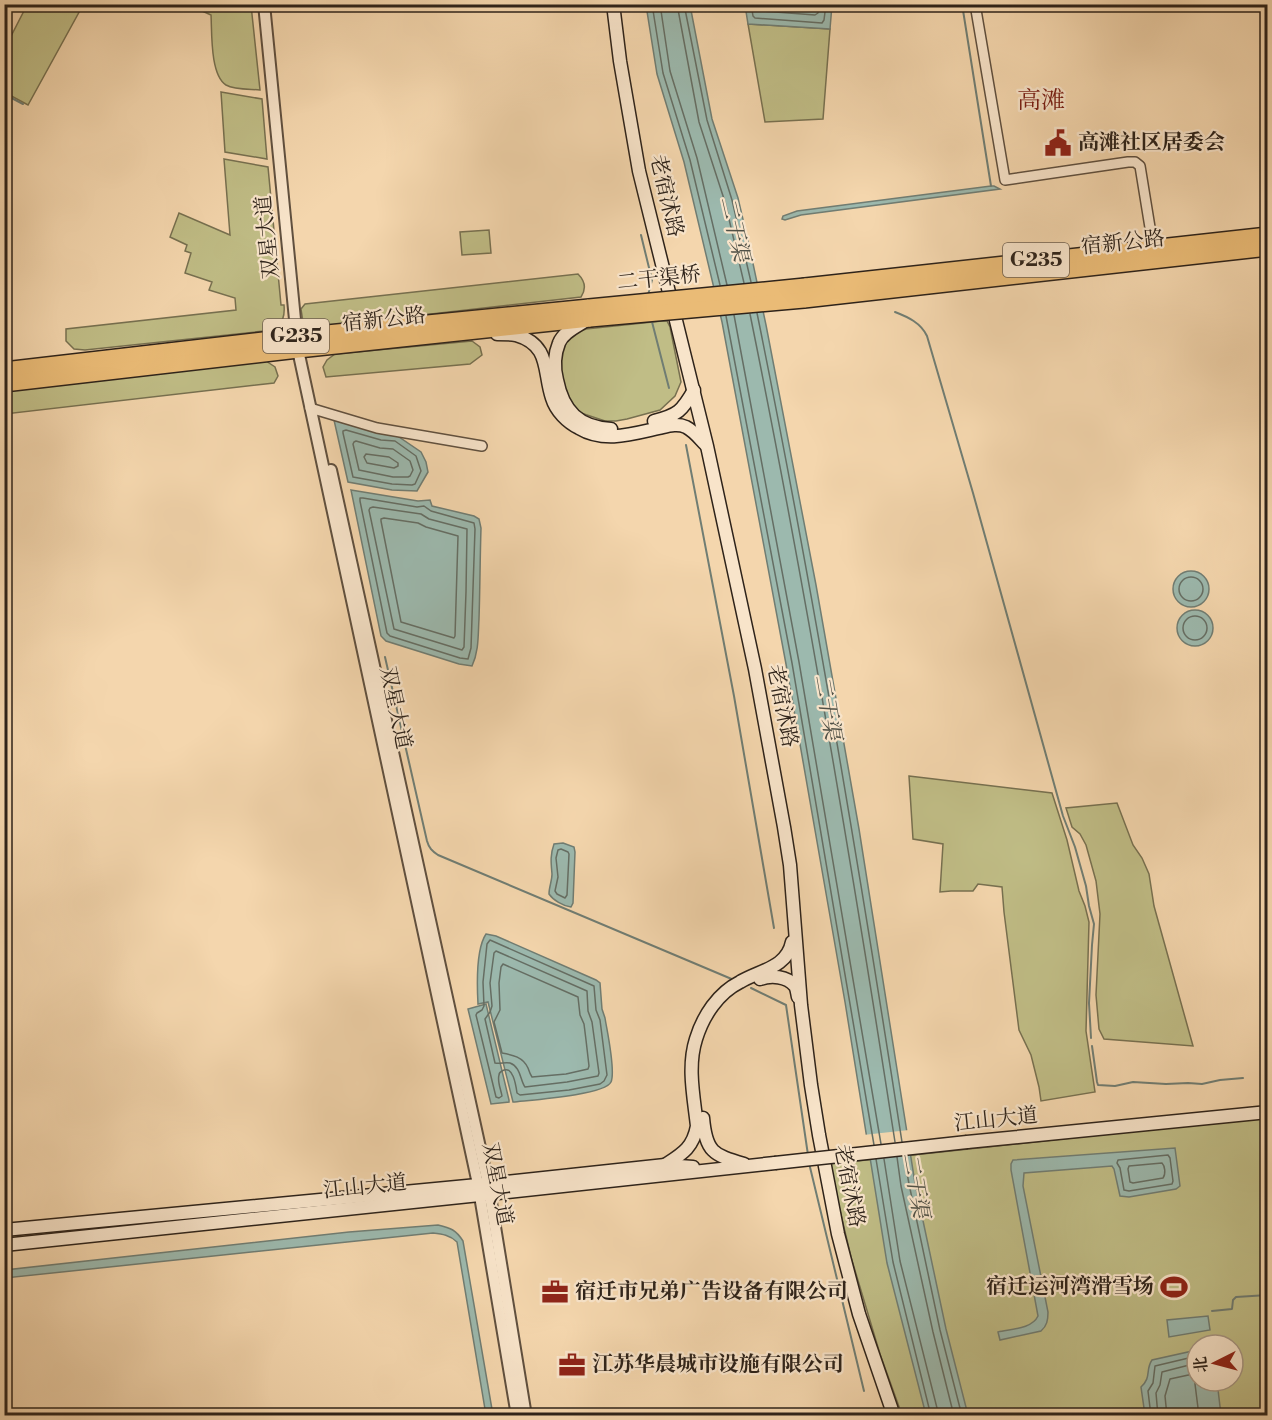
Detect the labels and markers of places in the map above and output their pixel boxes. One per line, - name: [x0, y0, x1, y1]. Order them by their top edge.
- public building icon: 高滩社区居委会: [1043, 128, 1073, 158]
- place label: 高滩社区居委会: [1078, 130, 1225, 156]
- sports icon: 宿迁运河湾滑雪场: [1159, 1272, 1189, 1302]
- place label: 宿迁运河湾滑雪场: [986, 1274, 1154, 1300]
- office icon: 宿迁市兄弟广告设备有限公司: [540, 1277, 570, 1307]
- place label: 宿迁市兄弟广告设备有限公司: [575, 1279, 848, 1305]
- office icon: 江苏华晨城市设施有限公司: [557, 1350, 587, 1380]
- place label: 江苏华晨城市设施有限公司: [592, 1352, 844, 1378]

